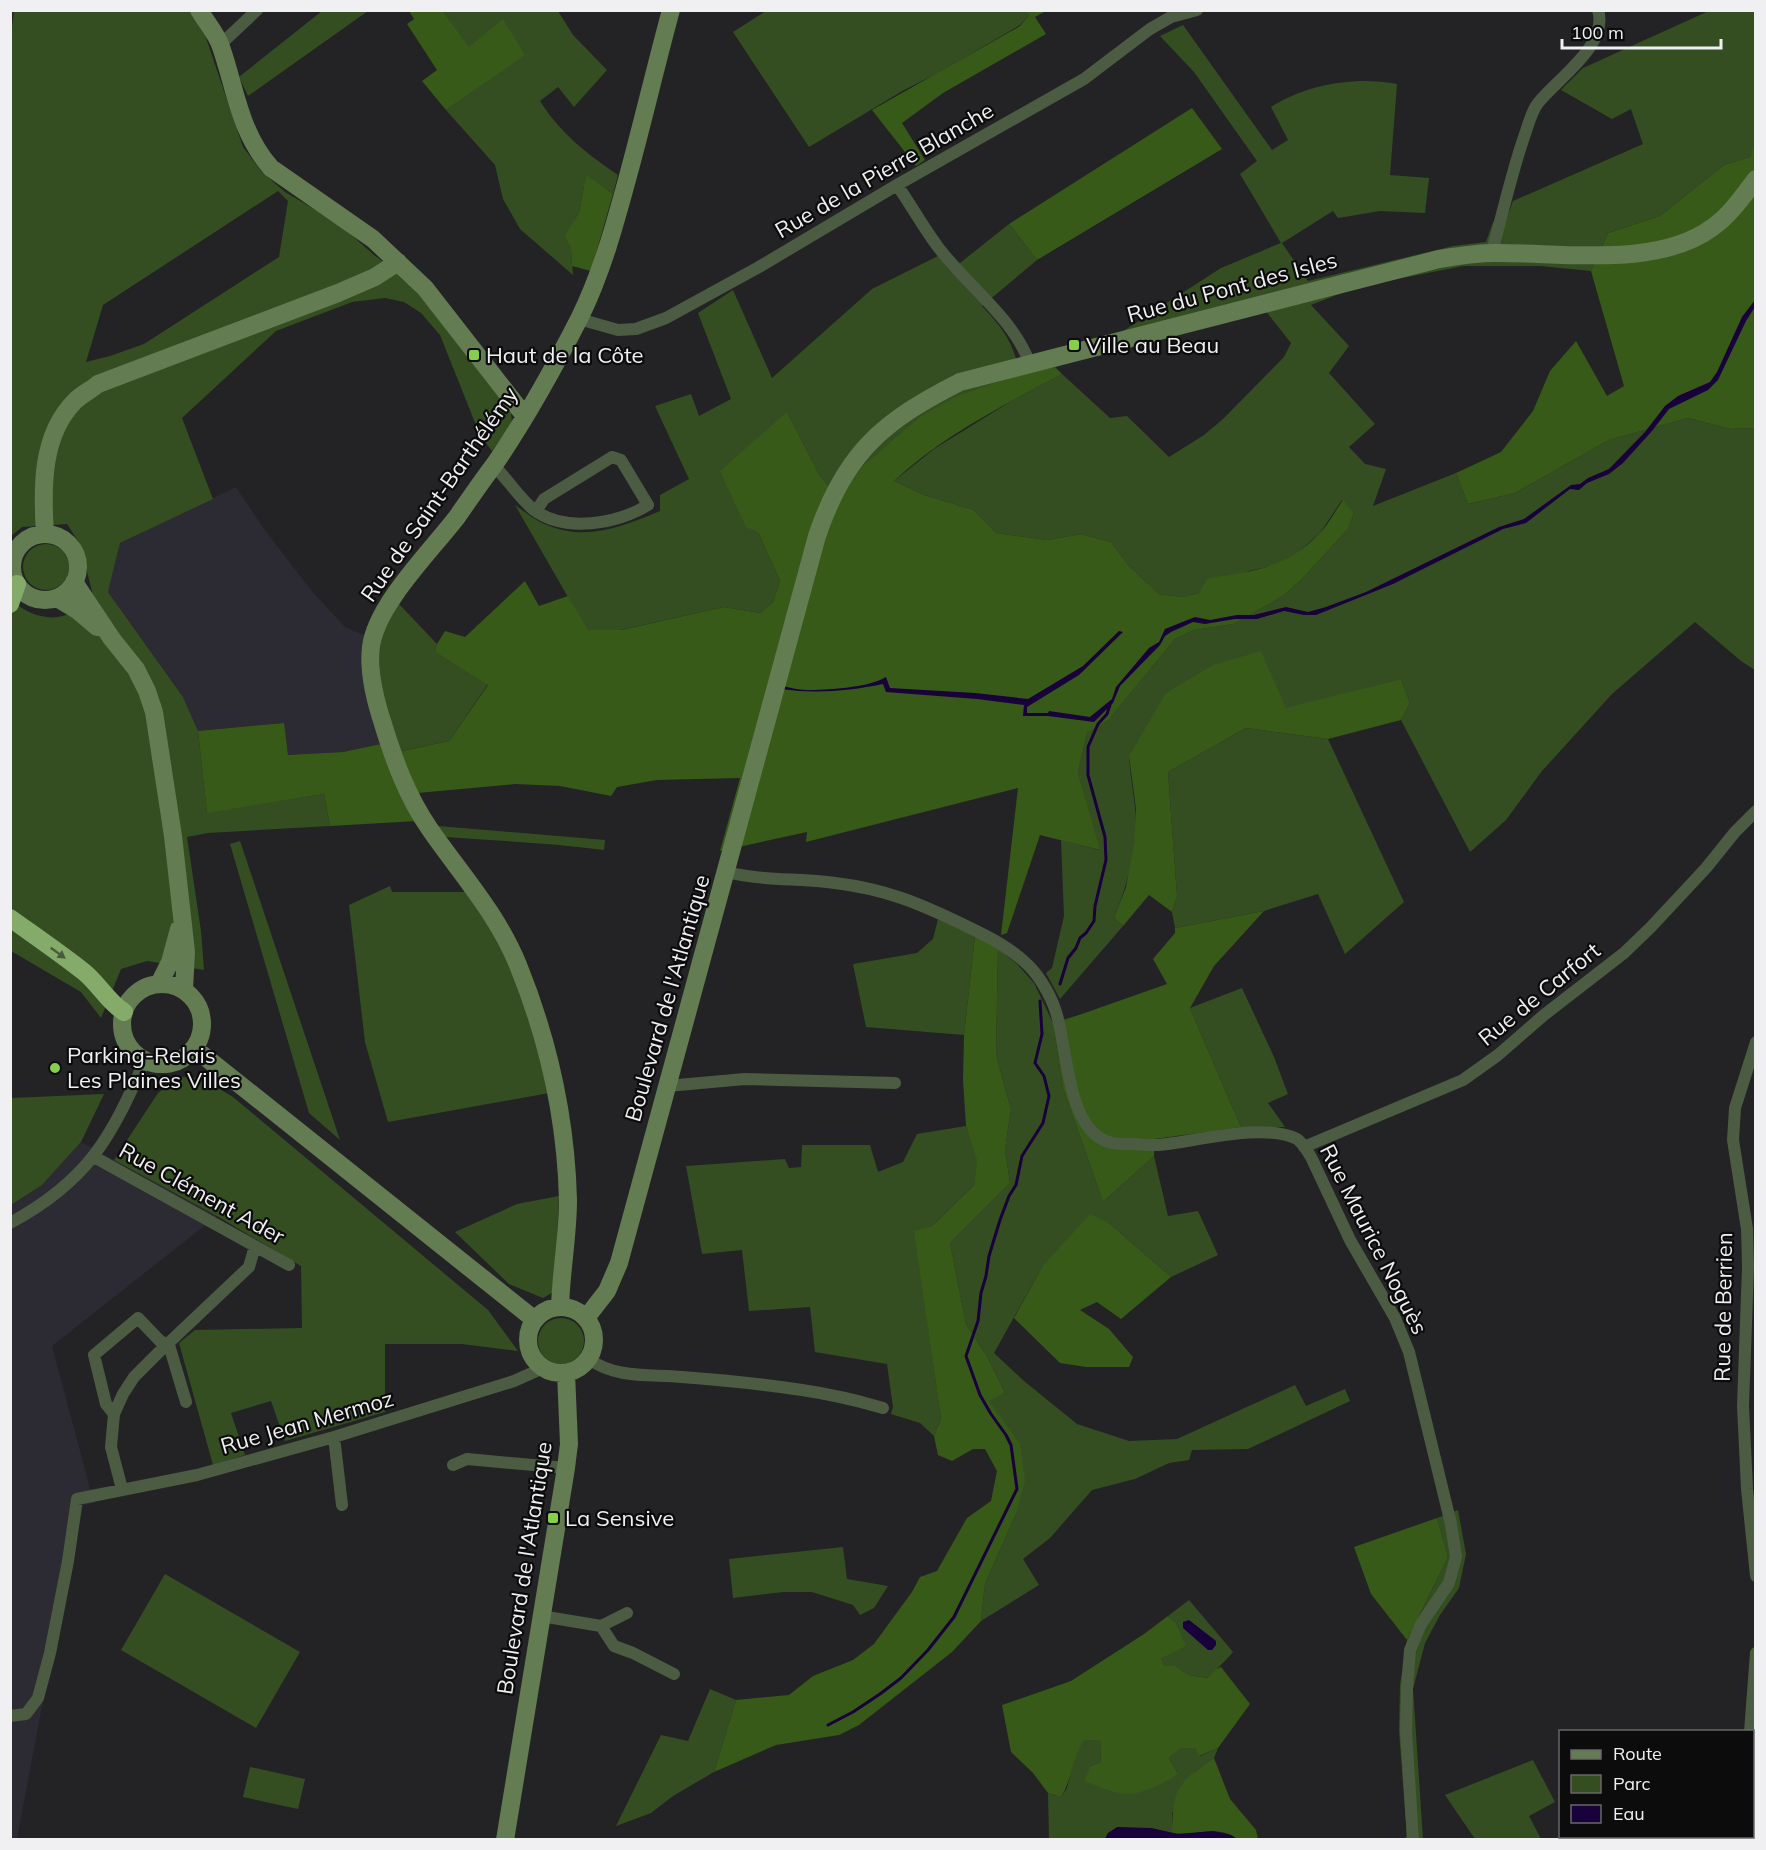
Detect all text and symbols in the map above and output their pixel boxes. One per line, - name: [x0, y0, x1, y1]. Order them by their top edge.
- scale bar: [1562, 12, 1721, 50]
- text: 100 m: [1571, 21, 1624, 44]
- street label: Rue de la Pierre Blanche: [770, 96, 998, 244]
- street label: Rue du Pont des Isles: [1124, 245, 1340, 329]
- place label: Ville au Beau: [1086, 331, 1219, 359]
- marker: Ville au Beau: [1067, 338, 1081, 352]
- place label: Haut de la Côte: [486, 341, 644, 369]
- marker: Haut de la Côte: [467, 348, 481, 362]
- street label: Rue de Saint-Barthélémy: [354, 381, 524, 607]
- street label: Boulevard de l'Atlantique: [618, 871, 716, 1125]
- street label: Rue de Carfort: [1472, 936, 1606, 1052]
- one-way arrow: [50, 946, 66, 959]
- place label: Parking-Relais Les Plaines Villes: [67, 1041, 241, 1094]
- marker: Parking-Relais Les Plaines Villes: [48, 1061, 62, 1075]
- street label: Rue Clément Ader: [114, 1136, 290, 1250]
- street label: Rue Maurice Noguès: [1314, 1139, 1434, 1339]
- street label: Rue de Berrien: [1708, 1232, 1738, 1382]
- street label: Rue Jean Mermoz: [217, 1384, 397, 1460]
- street label: Boulevard de l'Atlantique: [490, 1440, 558, 1696]
- place label: La Sensive: [565, 1504, 674, 1532]
- marker: La Sensive: [546, 1511, 560, 1525]
- legend: [1559, 1730, 1754, 1838]
- text: Route: [1613, 1742, 1662, 1765]
- text: Parc: [1613, 1772, 1651, 1795]
- text: Eau: [1613, 1802, 1645, 1825]

